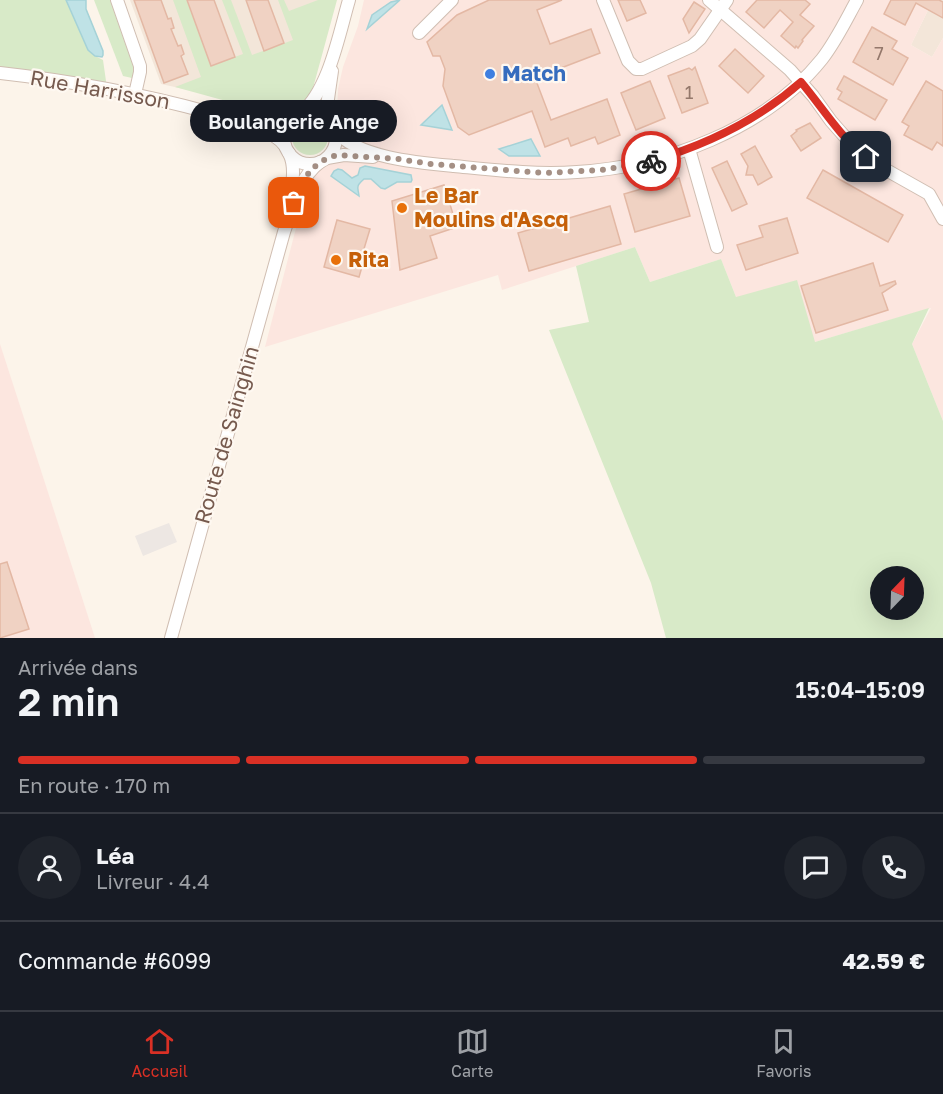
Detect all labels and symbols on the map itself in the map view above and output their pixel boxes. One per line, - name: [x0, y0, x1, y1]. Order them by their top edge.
- house number: 7: [874, 42, 884, 64]
- place label: Match: [502, 60, 566, 86]
- street label: Rue Harrisson: [28, 64, 172, 114]
- marker: Match: [483, 67, 497, 81]
- house number: 1: [685, 81, 694, 103]
- callout: Boulangerie Ange: [190, 101, 398, 143]
- courier: [621, 131, 681, 191]
- pin: [840, 131, 891, 182]
- pin: [268, 177, 319, 228]
- place label: Le Bar Moulins d'Ascq: [414, 182, 568, 232]
- marker: Le Bar Moulins d'Ascq: [395, 201, 409, 215]
- place label: Rita: [348, 246, 389, 272]
- marker: Rita: [329, 253, 343, 267]
- street label: Route de Sainghin: [188, 343, 264, 527]
- north arrow: [870, 566, 924, 620]

